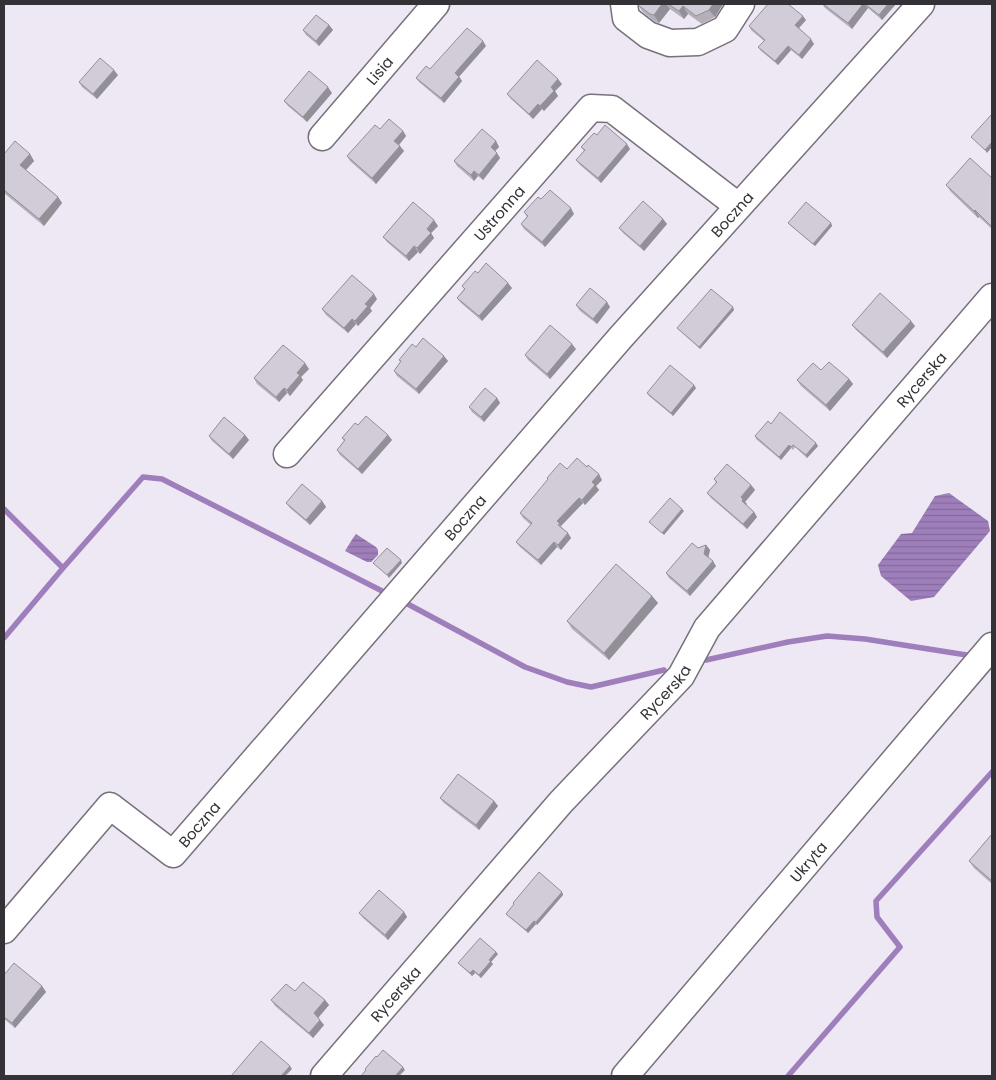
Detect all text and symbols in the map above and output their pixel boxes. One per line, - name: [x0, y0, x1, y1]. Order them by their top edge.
- street label: Lisia: [361, 51, 398, 89]
- street label: Ustronna: [469, 180, 529, 245]
- street label: Boczna: [706, 187, 758, 241]
- street label: Rycerska: [891, 347, 951, 412]
- street label: Boczna: [439, 490, 491, 545]
- street label: Rycerska: [635, 661, 696, 724]
- street label: Boczna: [173, 797, 225, 851]
- street label: Ukryta: [785, 837, 831, 886]
- street label: Rycerska: [365, 961, 425, 1026]

